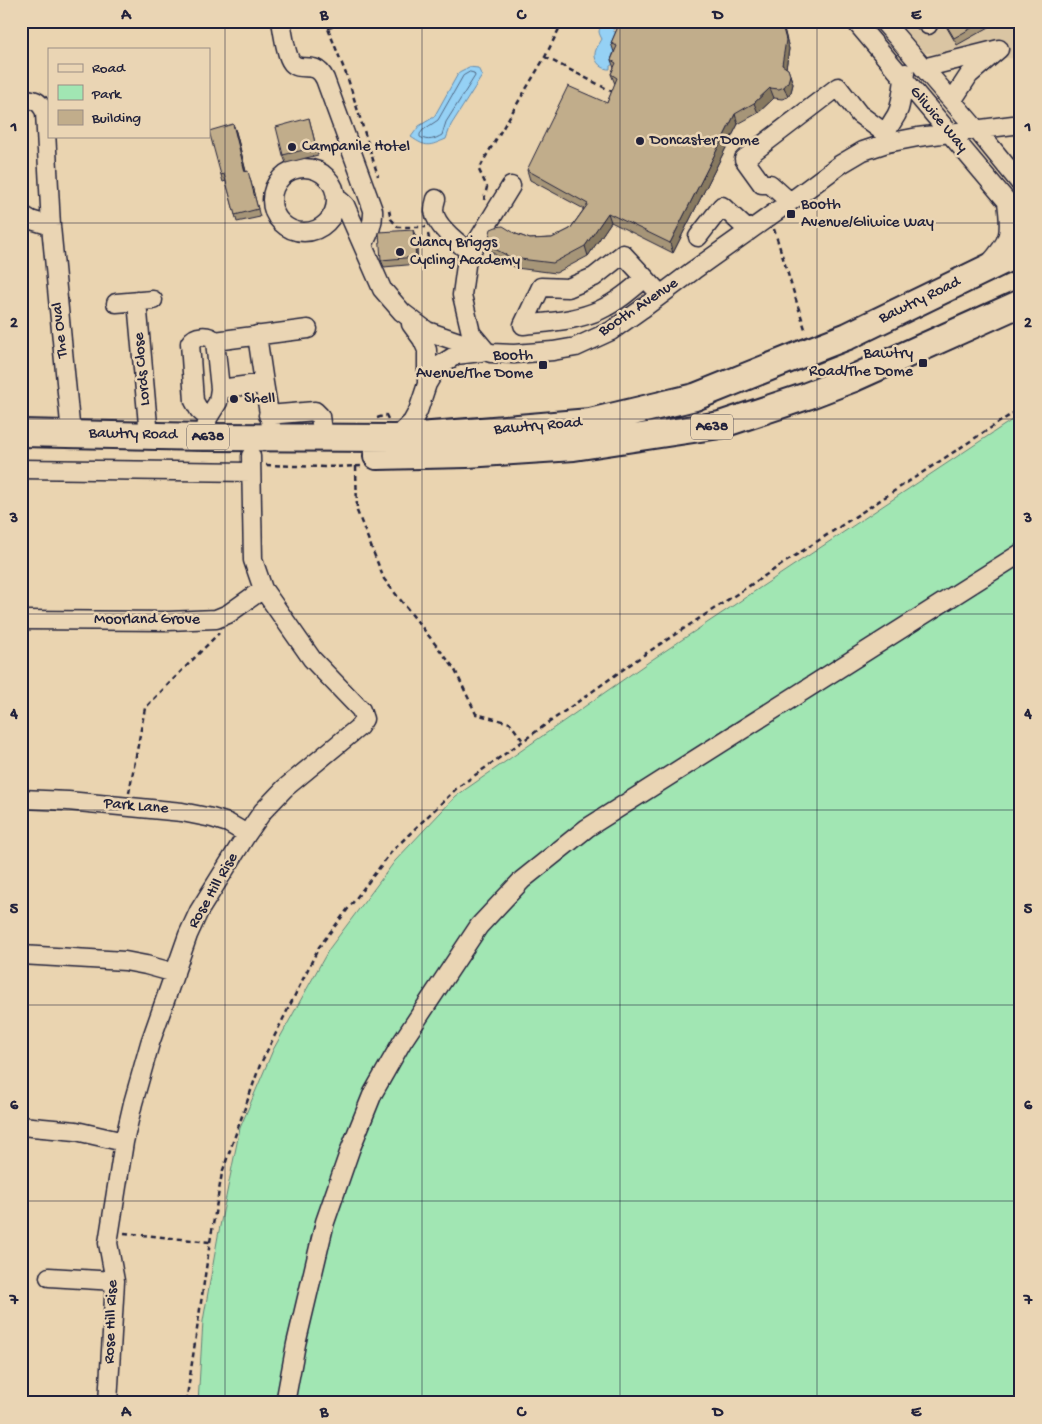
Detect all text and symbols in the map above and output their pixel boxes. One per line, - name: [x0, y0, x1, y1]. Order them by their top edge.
- text: A: [120, 7, 132, 26]
- text: B: [319, 7, 329, 26]
- text: C: [516, 7, 527, 26]
- text: D: [711, 7, 724, 26]
- text: E: [911, 7, 922, 26]
- legend: [48, 48, 210, 138]
- text: Road: [92, 60, 126, 78]
- street label: Gliwice Way: [905, 83, 971, 157]
- text: Park: [91, 86, 122, 104]
- text: Building: [91, 110, 141, 128]
- text: 1: [10, 119, 17, 138]
- text: 1: [1024, 119, 1031, 138]
- place label: Doncaster Dome: [649, 132, 760, 151]
- marker: Doncaster Dome: [634, 135, 646, 147]
- place label: Campanile Hotel: [302, 138, 410, 157]
- marker: Campanile Hotel: [286, 141, 298, 153]
- place label: Booth Avenue/Gliwice Way: [800, 196, 934, 233]
- marker: Booth Avenue/Gliwice Way: [785, 208, 797, 220]
- place label: Clancy Briggs Cycling Academy: [410, 234, 520, 271]
- marker: Clancy Briggs Cycling Academy: [394, 246, 406, 258]
- street label: Bawtry Road: [875, 272, 965, 329]
- street label: Booth Avenue: [595, 274, 683, 342]
- street label: The Oval: [49, 301, 73, 360]
- text: 2: [10, 315, 18, 334]
- text: 2: [1024, 315, 1032, 334]
- street label: Lords Close: [130, 331, 156, 406]
- place label: Bawtry Road/The Dome: [809, 345, 914, 382]
- place label: Booth Avenue/The Dome: [416, 347, 534, 384]
- marker: Bawtry Road/The Dome: [917, 357, 929, 369]
- marker: Booth Avenue/The Dome: [537, 359, 549, 371]
- place label: Shell: [244, 390, 275, 409]
- marker: Shell: [228, 393, 240, 405]
- street label: Bawtry Road: [492, 414, 584, 440]
- road number: A638: [691, 414, 733, 440]
- road number: A638: [187, 424, 229, 450]
- street label: Bawtry Road: [88, 425, 179, 445]
- text: 3: [9, 510, 18, 529]
- text: 3: [1023, 510, 1032, 529]
- street label: Moorland Grove: [94, 611, 201, 630]
- text: 4: [9, 706, 18, 725]
- text: 4: [1023, 706, 1032, 725]
- street label: Park Lane: [102, 795, 170, 819]
- street label: Rose Hill Rise: [185, 849, 244, 932]
- text: 5: [10, 901, 19, 920]
- text: 5: [1024, 901, 1033, 920]
- text: 6: [10, 1097, 19, 1116]
- text: 6: [1024, 1097, 1033, 1116]
- street label: Rose Hill Rise: [101, 1279, 123, 1364]
- text: 7: [9, 1292, 19, 1311]
- text: 7: [1023, 1292, 1033, 1311]
- text: A: [120, 1404, 132, 1423]
- text: B: [319, 1404, 329, 1423]
- text: C: [516, 1404, 527, 1423]
- text: D: [711, 1404, 724, 1423]
- text: E: [911, 1404, 922, 1423]

